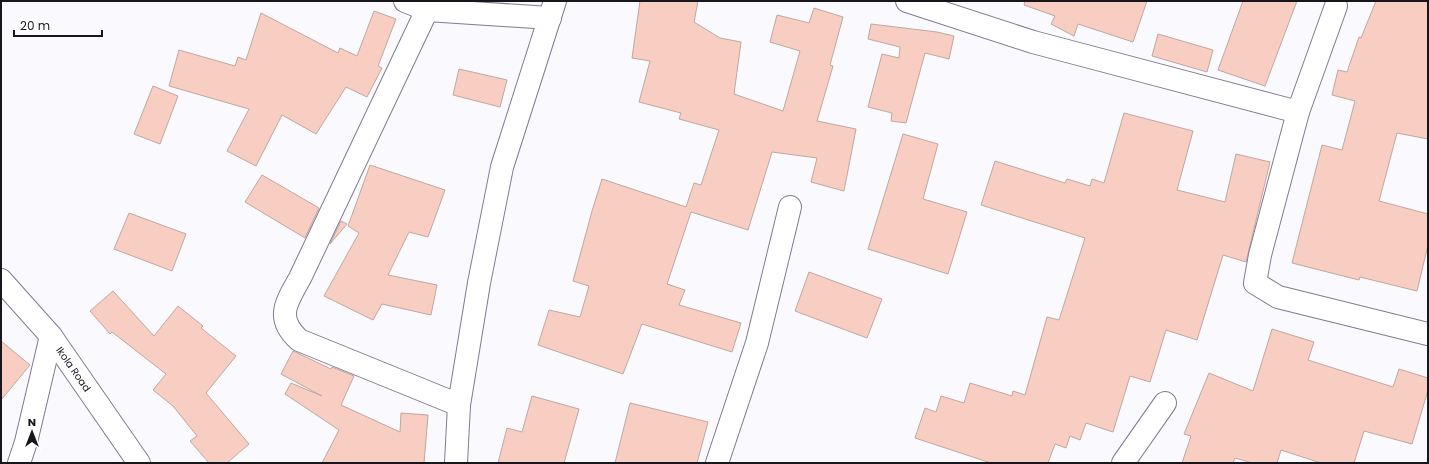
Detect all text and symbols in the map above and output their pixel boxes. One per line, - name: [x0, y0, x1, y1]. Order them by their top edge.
- scale bar: [14, 12, 102, 38]
- text: 20 m: [20, 17, 50, 34]
- street label: Ikola Road: [52, 343, 94, 395]
- north arrow: [12, 412, 52, 452]
- text: N: [28, 414, 36, 430]

